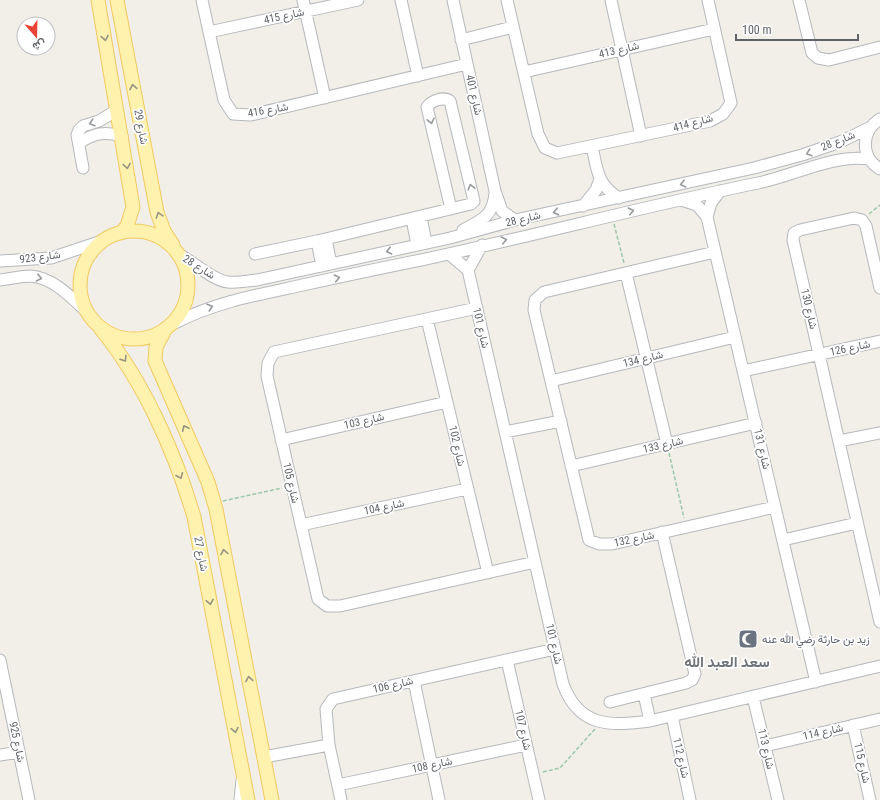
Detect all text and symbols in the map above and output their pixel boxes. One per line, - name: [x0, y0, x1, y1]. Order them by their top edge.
- street label: شارع 415: [263, 5, 306, 28]
- north arrow: [16, 16, 56, 56]
- scale bar: [736, 16, 858, 42]
- text: 100 m: [742, 23, 772, 37]
- one-way arrow: [100, 35, 109, 42]
- text: ش: [31, 37, 48, 53]
- street label: شارع 413: [598, 39, 641, 62]
- street label: شارع 401: [462, 74, 485, 117]
- one-way arrow: [130, 84, 138, 91]
- street label: شارع 416: [247, 100, 290, 121]
- street label: شارع 29: [130, 108, 151, 146]
- street label: شارع 414: [672, 111, 715, 136]
- one-way arrow: [426, 118, 434, 124]
- one-way arrow: [89, 119, 96, 127]
- street label: شارع 28: [819, 128, 858, 155]
- one-way arrow: [806, 148, 813, 156]
- one-way arrow: [123, 163, 131, 170]
- one-way arrow: [680, 179, 686, 187]
- one-way arrow: [467, 184, 475, 191]
- one-way arrow: [553, 207, 559, 215]
- one-way arrow: [627, 207, 634, 216]
- street label: شارع 28: [504, 209, 542, 230]
- one-way arrow: [155, 212, 163, 219]
- one-way arrow: [501, 237, 508, 245]
- one-way arrow: [386, 247, 392, 255]
- street label: شارع 923: [19, 248, 62, 267]
- street label: شارع 28: [180, 252, 218, 283]
- one-way arrow: [35, 274, 42, 282]
- one-way arrow: [333, 274, 340, 282]
- street label: شارع 130: [797, 288, 820, 331]
- one-way arrow: [206, 304, 213, 312]
- street label: شارع 101: [469, 307, 492, 350]
- street label: شارع 126: [829, 337, 872, 360]
- street label: شارع 134: [622, 348, 665, 371]
- one-way arrow: [119, 355, 127, 362]
- street label: شارع 103: [343, 410, 386, 433]
- one-way arrow: [182, 425, 190, 432]
- street label: شارع 102: [445, 425, 468, 468]
- street label: شارع 131: [750, 428, 773, 471]
- street label: شارع 133: [642, 434, 685, 457]
- street label: شارع 105: [279, 462, 302, 505]
- one-way arrow: [175, 472, 183, 480]
- street label: شارع 104: [363, 496, 406, 519]
- street label: شارع 132: [613, 528, 656, 551]
- street label: شارع 27: [190, 535, 211, 573]
- one-way arrow: [221, 548, 229, 555]
- one-way arrow: [206, 599, 214, 605]
- street label: شارع 101: [542, 623, 565, 666]
- mosque icon: زيد بن حارثة رضي الله عنه: [737, 628, 759, 650]
- place label: زيد بن حارثة رضي الله عنه: [762, 633, 870, 649]
- district label: سعد العبد الله: [684, 653, 770, 671]
- street label: شارع 106: [372, 674, 415, 697]
- one-way arrow: [246, 676, 254, 682]
- street label: شارع 107: [511, 709, 534, 752]
- street label: شارع 925: [5, 721, 28, 764]
- street label: شارع 114: [802, 721, 845, 744]
- one-way arrow: [230, 727, 238, 733]
- street label: شارع 113: [754, 728, 777, 771]
- street label: شارع 112: [669, 737, 692, 780]
- street label: شارع 115: [850, 742, 873, 785]
- street label: شارع 108: [411, 754, 454, 777]

